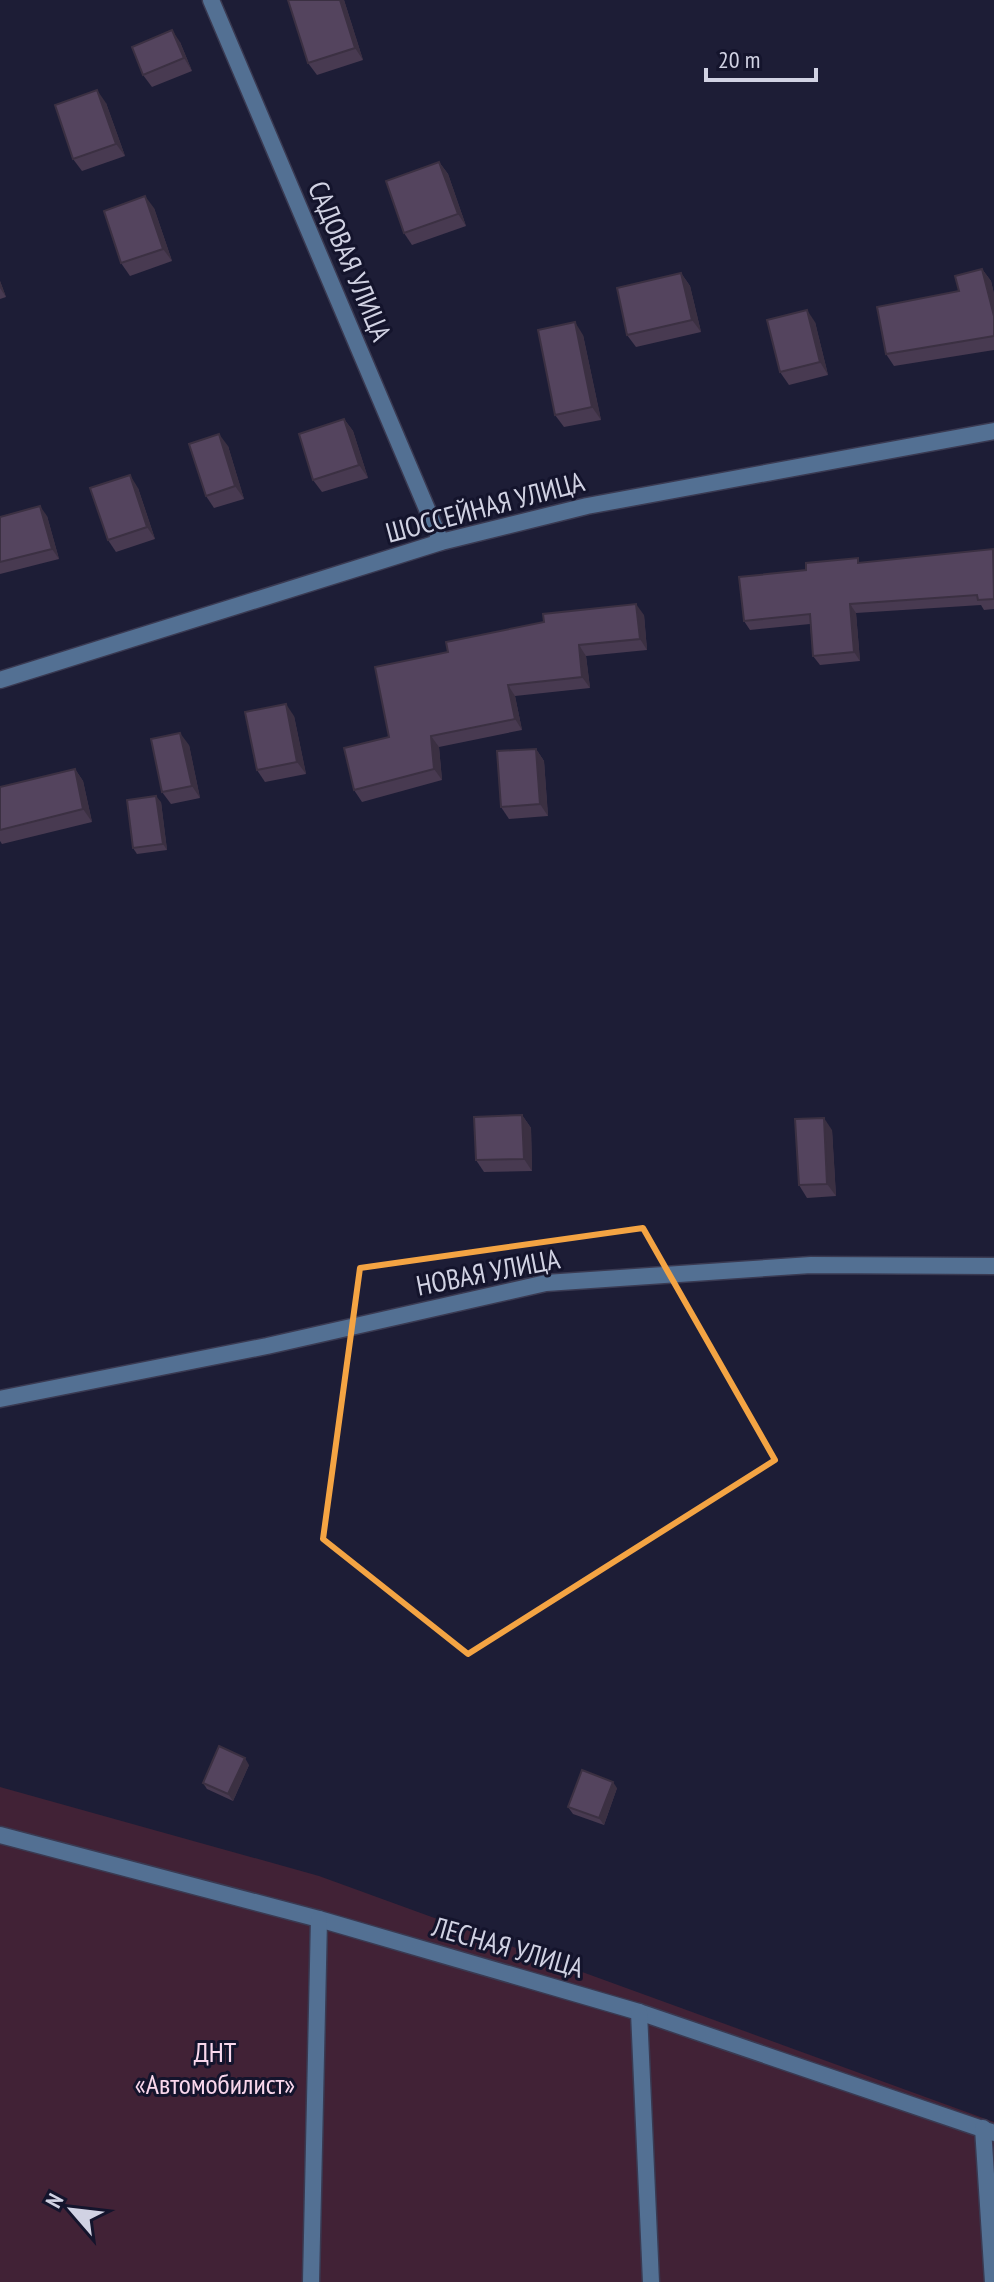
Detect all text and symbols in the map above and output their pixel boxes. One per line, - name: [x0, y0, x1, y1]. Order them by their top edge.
- scale bar: [706, 32, 816, 82]
- text: 20 m: [718, 44, 760, 75]
- street label: САДОВАЯ УЛИЦА: [300, 175, 401, 347]
- street label: ШОССЕЙНАЯ УЛИЦА: [382, 462, 589, 551]
- street label: НОВАЯ УЛИЦА: [413, 1239, 563, 1304]
- street label: ЛЕСНАЯ УЛИЦА: [427, 1907, 589, 1986]
- park label: ДНТ «Автомобилист»: [135, 2033, 295, 2102]
- north arrow: [32, 2170, 112, 2250]
- text: N: [39, 2189, 69, 2212]

